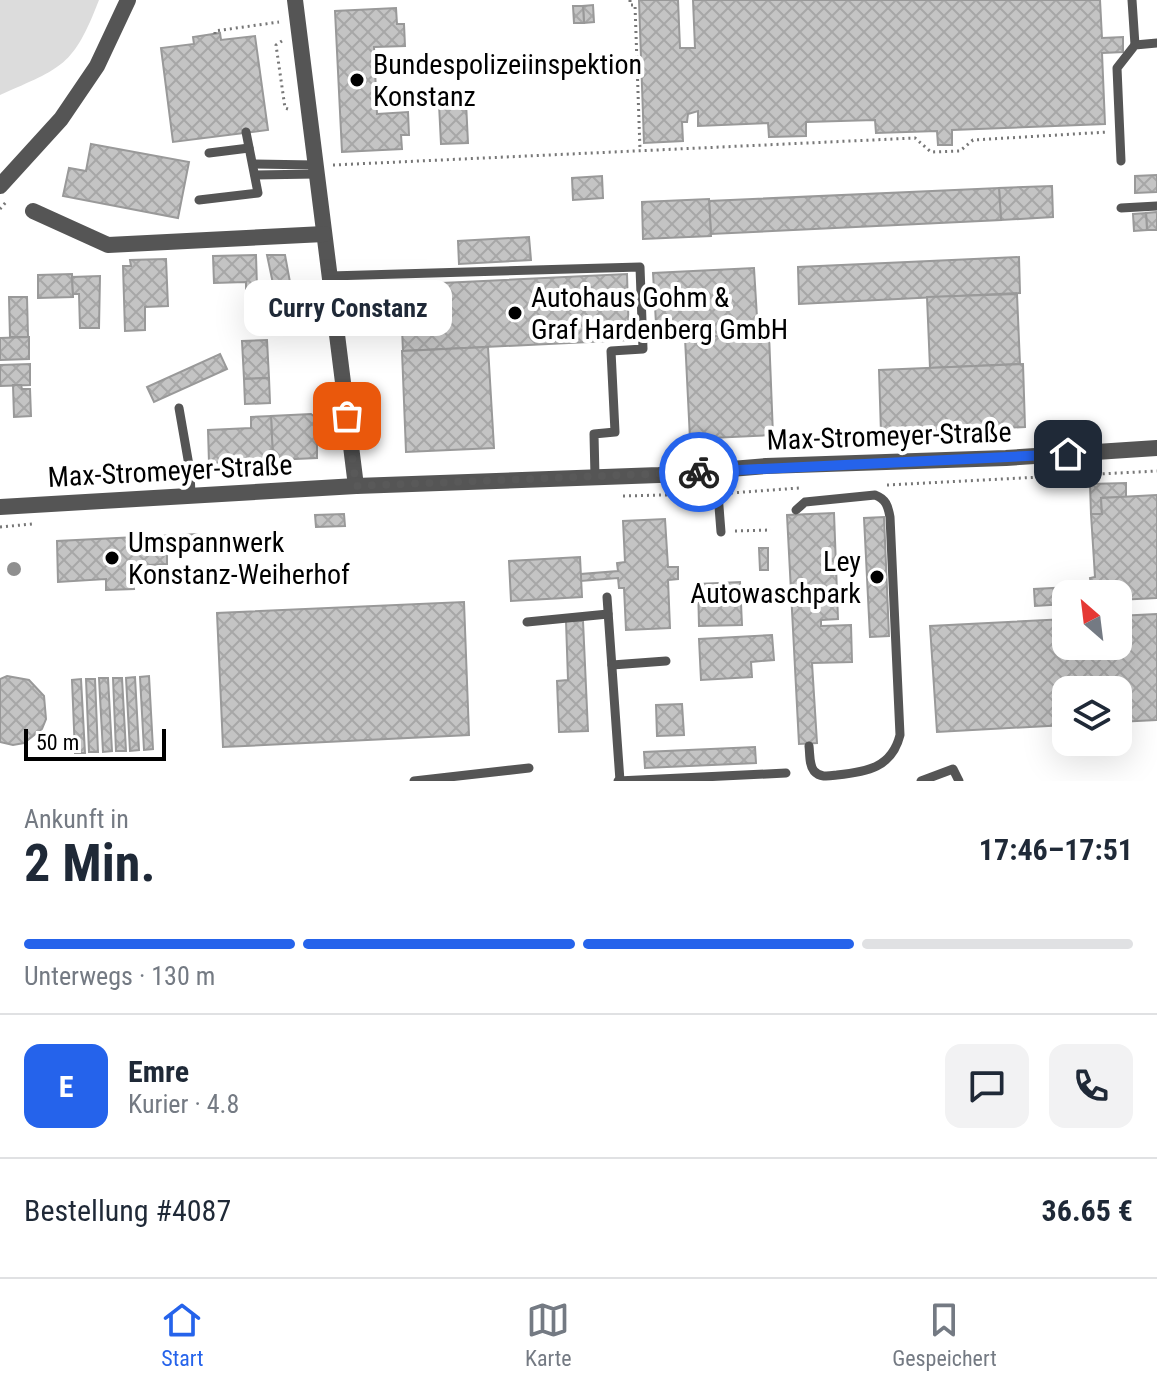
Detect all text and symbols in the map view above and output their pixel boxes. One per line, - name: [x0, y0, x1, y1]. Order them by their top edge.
- place label: Bundespolizeiinspektion Konstanz: [373, 48, 642, 113]
- marker: Bundespolizeiinspektion Konstanz: [348, 71, 366, 89]
- callout: Curry Constanz: [243, 280, 451, 336]
- place label: Autohaus Gohm & Graf Hardenberg GmbH: [531, 281, 788, 346]
- text: Curry Constanz: [268, 293, 428, 323]
- marker: Autohaus Gohm & Graf Hardenberg GmbH: [506, 304, 524, 322]
- pin: [313, 382, 381, 450]
- icon: bag: [325, 394, 369, 438]
- street label: Max-Stromeyer-Straße: [766, 415, 1012, 457]
- pin: [1034, 420, 1102, 488]
- courier: [659, 432, 739, 512]
- icon: home: [1046, 432, 1090, 476]
- street label: Max-Stromeyer-Straße: [47, 448, 293, 494]
- icon: bike: [677, 450, 721, 494]
- place label: Umspannwerk Konstanz-Weiherhof: [128, 526, 350, 591]
- place label: Ley Autowaschpark: [690, 545, 861, 610]
- marker: Umspannwerk Konstanz-Weiherhof: [103, 549, 121, 567]
- marker: Ley Autowaschpark: [868, 568, 886, 586]
- north arrow: [1052, 580, 1132, 660]
- map controls: [1052, 580, 1132, 756]
- button: layers: [1052, 676, 1132, 756]
- scale bar: [24, 725, 166, 761]
- text: 50 m: [36, 730, 79, 755]
- text: Ankunft in: [24, 804, 129, 834]
- text: 17:46–17:51: [979, 832, 1133, 867]
- text: 2 Min.: [24, 833, 156, 894]
- text: Unterwegs · 130 m: [24, 961, 215, 991]
- button: chat: [945, 1044, 1029, 1128]
- button: phone: [1049, 1044, 1133, 1128]
- text: Emre: [128, 1054, 189, 1089]
- text: E: [59, 1069, 73, 1104]
- text: Kurier · 4.8: [128, 1089, 239, 1119]
- text: Bestellung #4087: [24, 1193, 231, 1228]
- text: 36.65 €: [1042, 1193, 1133, 1228]
- tab: Start: [160, 1298, 204, 1371]
- tab: Karte: [525, 1298, 572, 1371]
- tab: Gespeichert: [892, 1298, 997, 1371]

